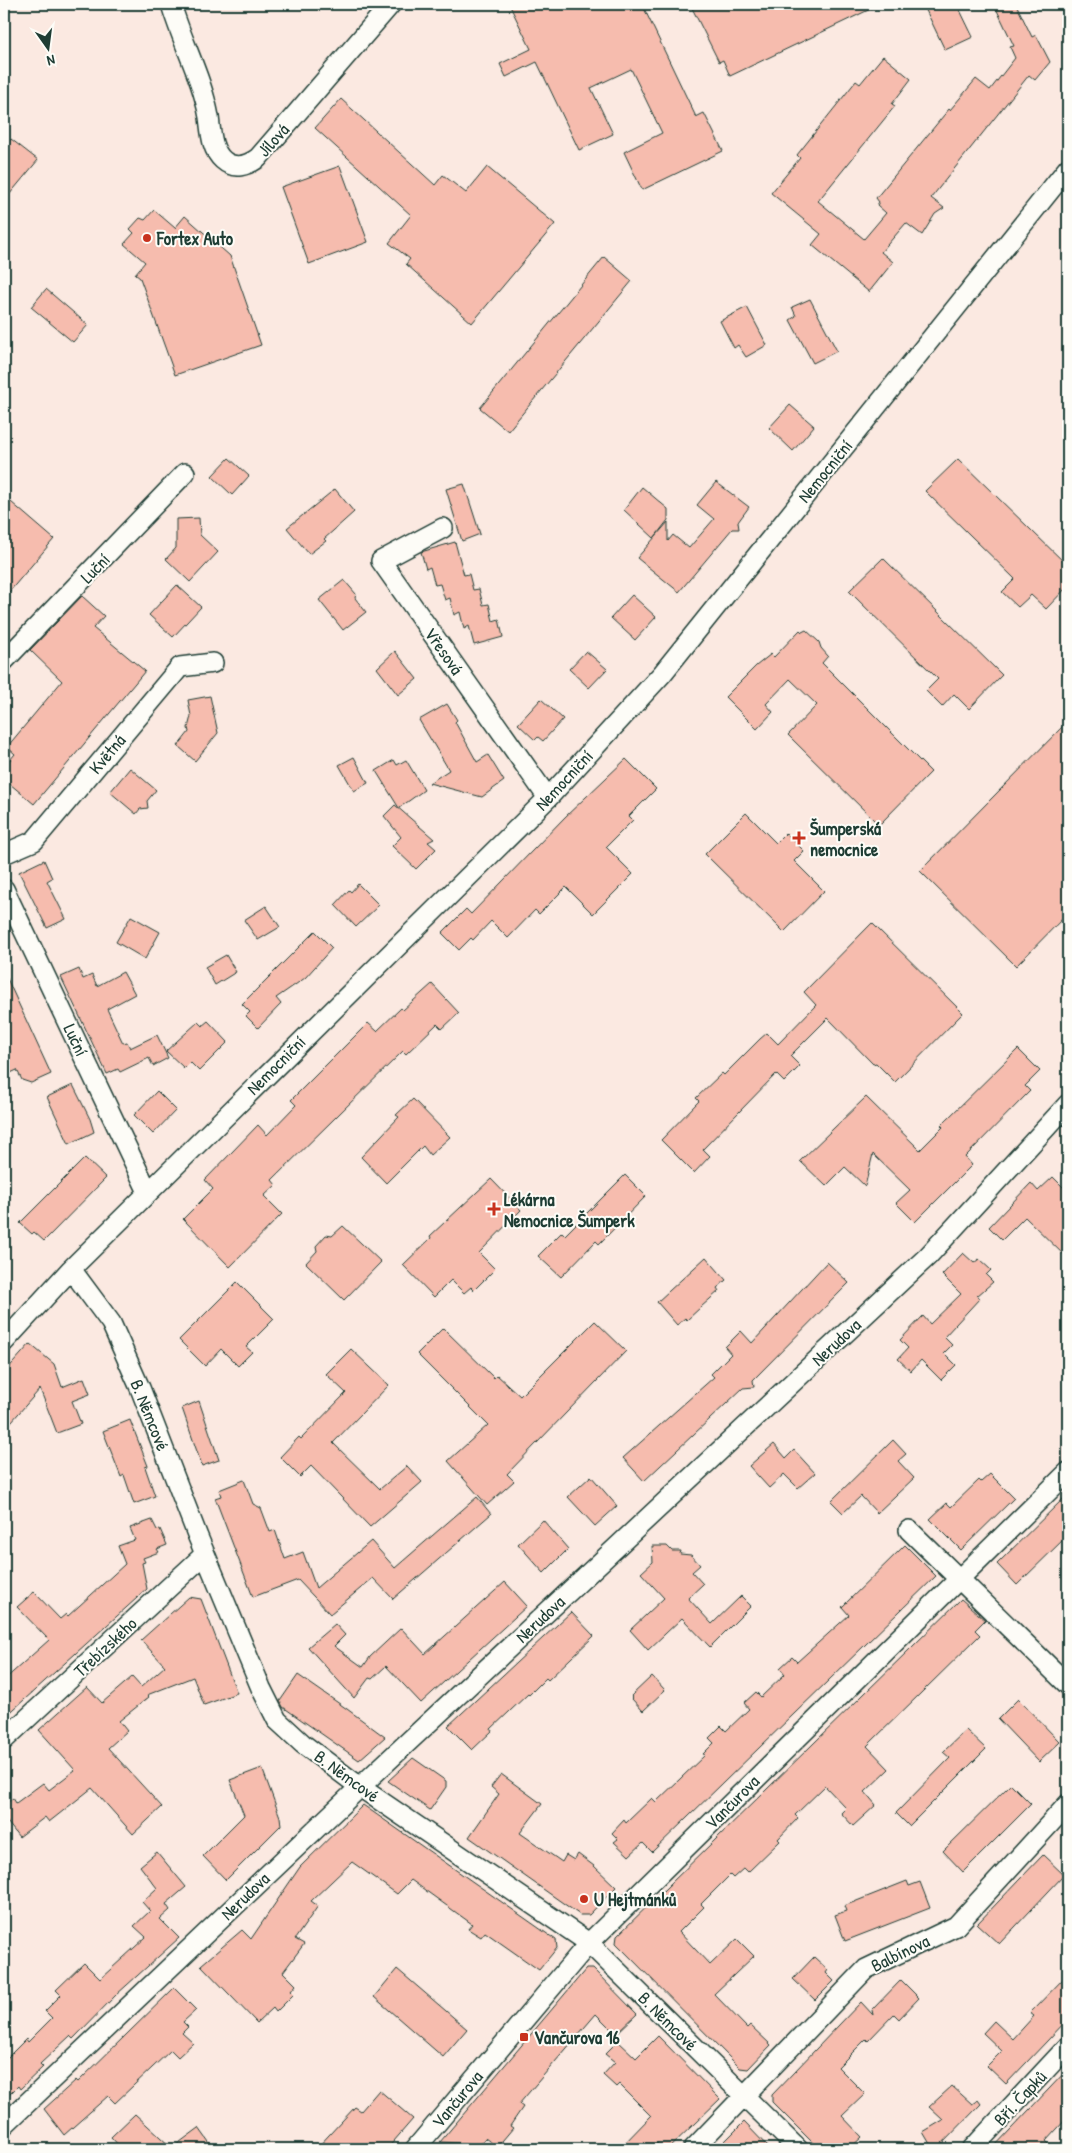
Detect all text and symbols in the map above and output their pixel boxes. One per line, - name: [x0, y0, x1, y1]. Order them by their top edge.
- north arrow: [22, 22, 72, 72]
- text: N: [45, 51, 57, 71]
- street label: Jílová: [251, 118, 295, 162]
- place label: Fortex Auto: [156, 226, 234, 251]
- marker: Fortex Auto: [141, 232, 153, 244]
- street label: Nemocniční: [792, 434, 858, 508]
- street label: Luční: [75, 547, 115, 589]
- street label: Vřesová: [419, 622, 469, 680]
- street label: Květná: [83, 729, 131, 779]
- street label: Nemocniční: [529, 744, 599, 816]
- place label: Šumperská nemocnice: [810, 816, 882, 862]
- marker: Šumperská nemocnice: [792, 831, 806, 845]
- street label: Luční: [58, 1020, 94, 1060]
- street label: Nemocniční: [241, 1030, 311, 1100]
- place label: Lékárna Nemocnice Šumperk: [504, 1187, 635, 1234]
- marker: Lékárna Nemocnice Šumperk: [488, 1203, 500, 1215]
- street label: Nerudova: [806, 1313, 866, 1371]
- street label: B. Němcové: [124, 1376, 176, 1454]
- street label: Nerudova: [510, 1590, 570, 1648]
- street label: Třebízského: [68, 1611, 142, 1683]
- street label: B. Němcové: [309, 1744, 385, 1808]
- street label: Vančurova: [699, 1769, 765, 1835]
- street label: Nerudova: [215, 1866, 275, 1926]
- place label: U Hejtmánků: [594, 1887, 677, 1912]
- marker: U Hejtmánků: [578, 1893, 590, 1905]
- street label: Balbínova: [867, 1928, 933, 1978]
- street label: B. Němcové: [633, 1986, 703, 2056]
- place label: Vančurova 16: [534, 2025, 620, 2050]
- marker: Vančurova 16: [518, 2031, 530, 2043]
- street label: Vančurova: [426, 2065, 488, 2133]
- street label: Bří. Čapků: [988, 2065, 1052, 2131]

